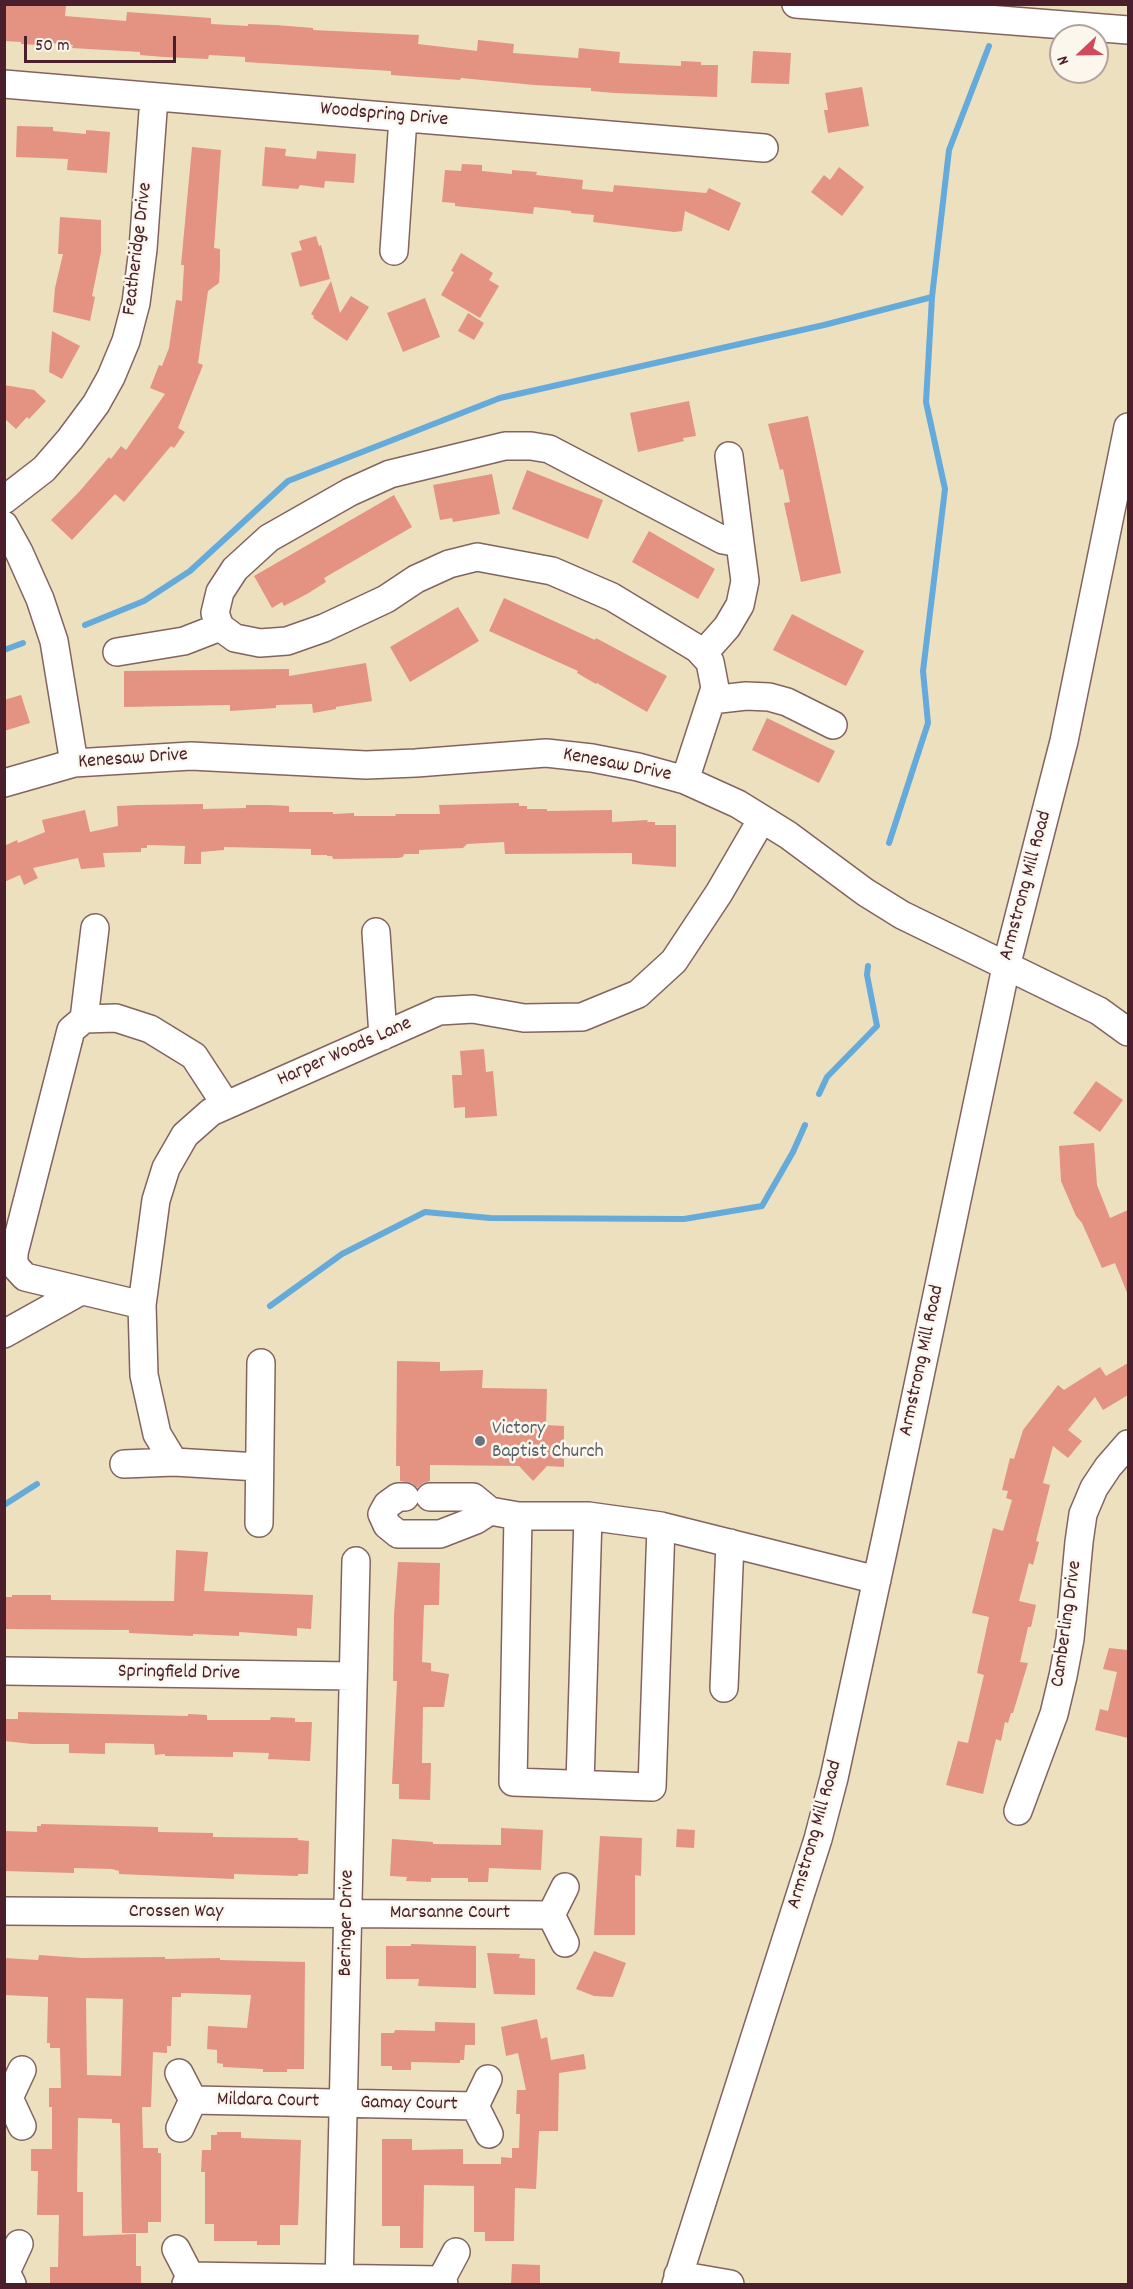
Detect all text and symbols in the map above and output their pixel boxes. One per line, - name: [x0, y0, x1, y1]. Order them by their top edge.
- scale bar: [27, 24, 178, 62]
- north arrow: [1049, 24, 1109, 84]
- text: 50 m: [35, 34, 70, 59]
- text: N: [1052, 52, 1076, 68]
- street label: Woodspring Drive: [319, 98, 449, 134]
- street label: Featheridge Drive: [119, 181, 159, 317]
- street label: Kenesaw Drive: [77, 744, 189, 776]
- street label: Kenesaw Drive: [561, 744, 673, 788]
- street label: Armstrong Mill Road: [996, 809, 1058, 963]
- street label: Harper Woods Lane: [274, 1013, 416, 1093]
- street label: Armstrong Mill Road: [895, 1283, 951, 1439]
- place label: Victory Baptist Church: [492, 1418, 604, 1465]
- marker: Victory Baptist Church: [473, 1434, 487, 1448]
- street label: Camberling Drive: [1047, 1559, 1089, 1689]
- street label: Springfield Drive: [118, 1661, 240, 1687]
- street label: Armstrong Mill Road: [783, 1758, 849, 1912]
- street label: Beringer Drive: [335, 1869, 361, 1977]
- street label: Crossen Way: [129, 1901, 223, 1925]
- street label: Marsanne Court: [390, 1902, 510, 1926]
- street label: Mildara Court: [217, 2089, 319, 2115]
- street label: Gamay Court: [360, 2092, 458, 2118]

